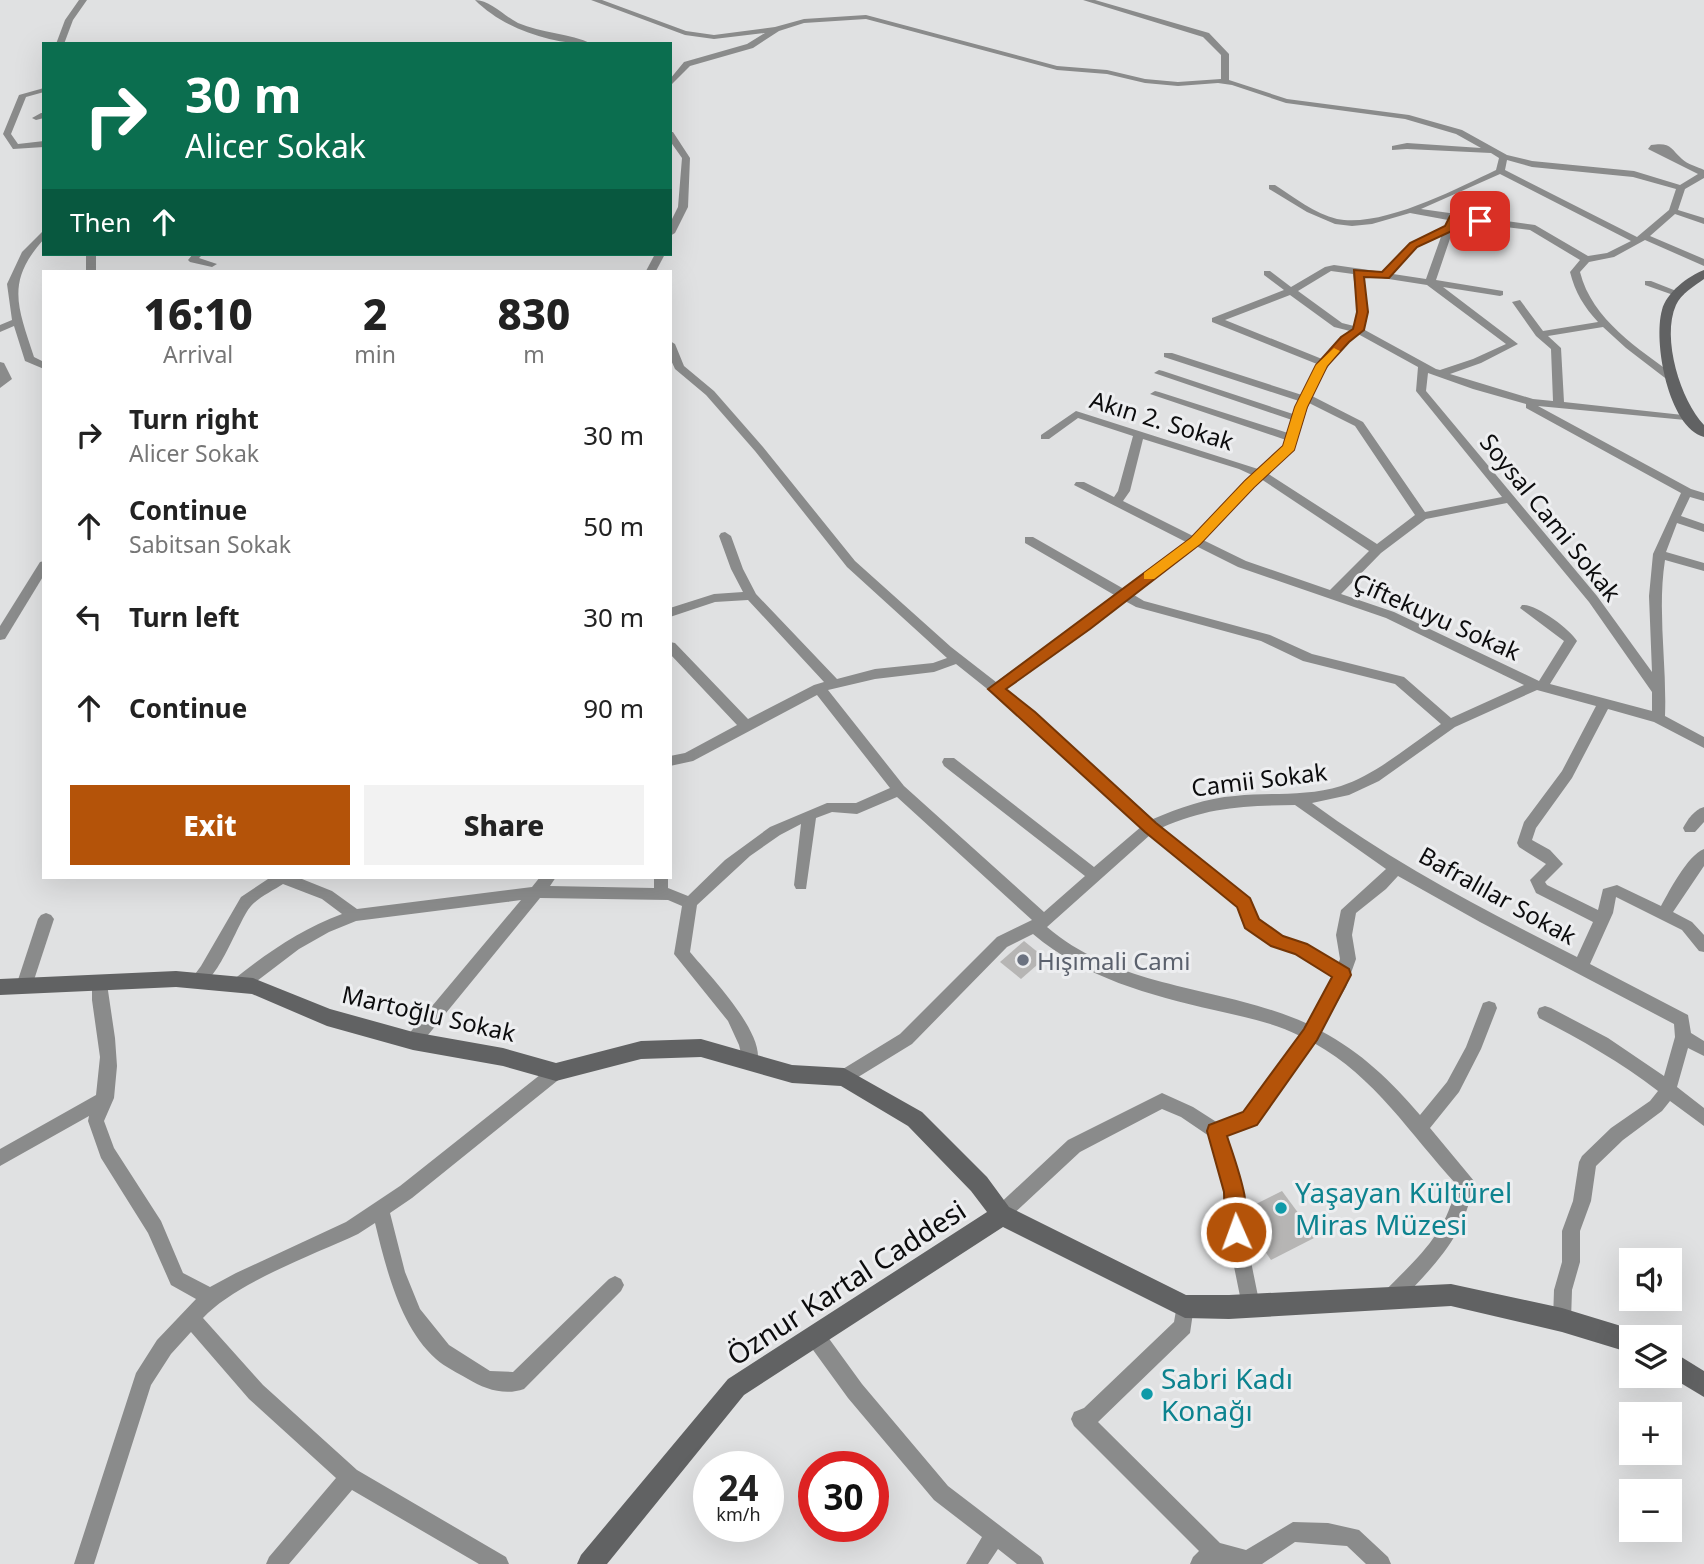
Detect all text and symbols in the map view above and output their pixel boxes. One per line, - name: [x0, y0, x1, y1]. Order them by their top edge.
- text: 30 m: [185, 61, 302, 127]
- icon: right: [70, 70, 161, 161]
- text: Alicer Sokak: [185, 124, 366, 167]
- pin: [1450, 191, 1510, 251]
- icon: arrive: [1461, 202, 1499, 240]
- icon: ahead: [145, 203, 183, 241]
- text: Then: [70, 204, 131, 240]
- text: 16:10: [144, 285, 253, 342]
- text: 2: [363, 285, 387, 342]
- text: 830: [498, 285, 570, 342]
- text: Arrival: [163, 338, 233, 370]
- text: min: [354, 338, 396, 370]
- text: m: [523, 338, 545, 370]
- street label: Akın 2. Sokak: [1086, 382, 1238, 458]
- text: Turn right: [129, 401, 259, 437]
- icon: right: [70, 416, 108, 454]
- text: 30 m: [583, 417, 644, 453]
- street label: Soysal Cami Sokak: [1473, 426, 1629, 608]
- text: Alicer Sokak: [129, 437, 259, 469]
- text: Continue: [129, 492, 247, 528]
- icon: ahead: [70, 507, 108, 545]
- text: 50 m: [583, 508, 644, 544]
- text: Sabitsan Sokak: [129, 528, 291, 560]
- street label: Çiftekuyu Sokak: [1348, 564, 1526, 668]
- icon: left: [70, 598, 108, 636]
- text: Turn left: [129, 599, 240, 635]
- text: 30 m: [583, 599, 644, 635]
- icon: ahead: [70, 689, 108, 727]
- text: Continue: [129, 690, 247, 726]
- text: 90 m: [583, 690, 644, 726]
- street label: Camii Sokak: [1189, 754, 1329, 804]
- button: Exit: [70, 785, 350, 865]
- button: Share: [364, 785, 644, 865]
- street label: Bafralılar Sokak: [1413, 838, 1583, 952]
- place label: Hışımali Cami: [1037, 944, 1190, 977]
- marker: Hışımali Cami: [1015, 952, 1031, 968]
- street label: Martoğlu Sokak: [339, 977, 519, 1049]
- place label: Yaşayan Kültürel Miras Müzesi: [1295, 1173, 1512, 1243]
- street label: Öznur Kartal Caddesi: [719, 1190, 973, 1374]
- position arrow: [1199, 1195, 1273, 1269]
- marker: Yaşayan Kültürel Miras Müzesi: [1273, 1200, 1289, 1216]
- map controls: [1619, 1248, 1682, 1542]
- button: sound: [1619, 1248, 1682, 1311]
- button: layers: [1619, 1325, 1682, 1388]
- place label: Sabri Kadı Konağı: [1161, 1359, 1293, 1429]
- marker: Sabri Kadı Konağı: [1139, 1386, 1155, 1402]
- button: +: [1619, 1402, 1682, 1465]
- speed limit sign: 30: [798, 1451, 889, 1542]
- text: 24: [718, 1464, 759, 1511]
- button: −: [1619, 1479, 1682, 1542]
- text: km/h: [716, 1502, 761, 1526]

